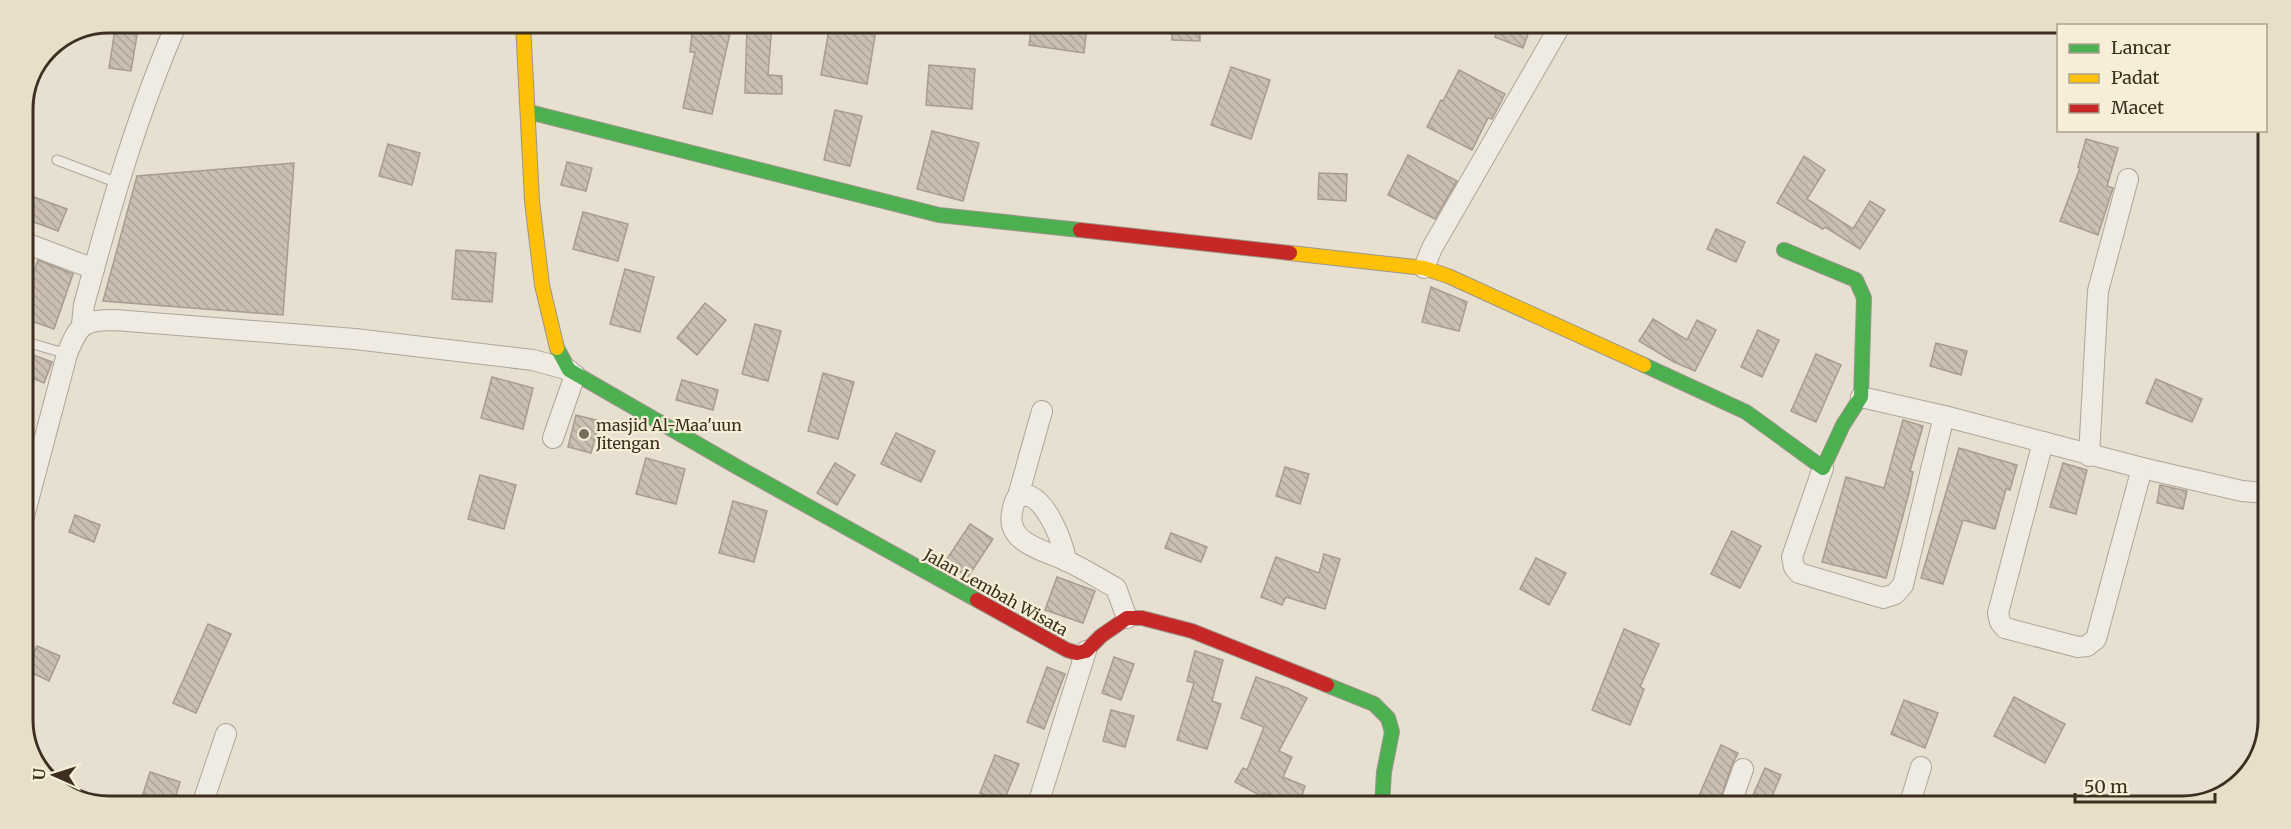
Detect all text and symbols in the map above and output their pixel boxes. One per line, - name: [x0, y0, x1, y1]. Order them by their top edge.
- legend: [2057, 24, 2267, 132]
- text: Lancar: [2111, 36, 2171, 59]
- text: Padat: [2111, 66, 2160, 89]
- text: Macet: [2111, 96, 2164, 119]
- place label: masjid Al-Maa'uun Jitengan: [595, 415, 742, 453]
- marker: masjid Al-Maa'uun Jitengan: [577, 427, 591, 441]
- street label: Jalan Lembah Wisata: [920, 544, 1072, 640]
- north arrow: [24, 745, 84, 805]
- scale bar: [2075, 766, 2214, 804]
- text: U: [29, 768, 49, 781]
- text: 50 m: [2084, 775, 2128, 798]

